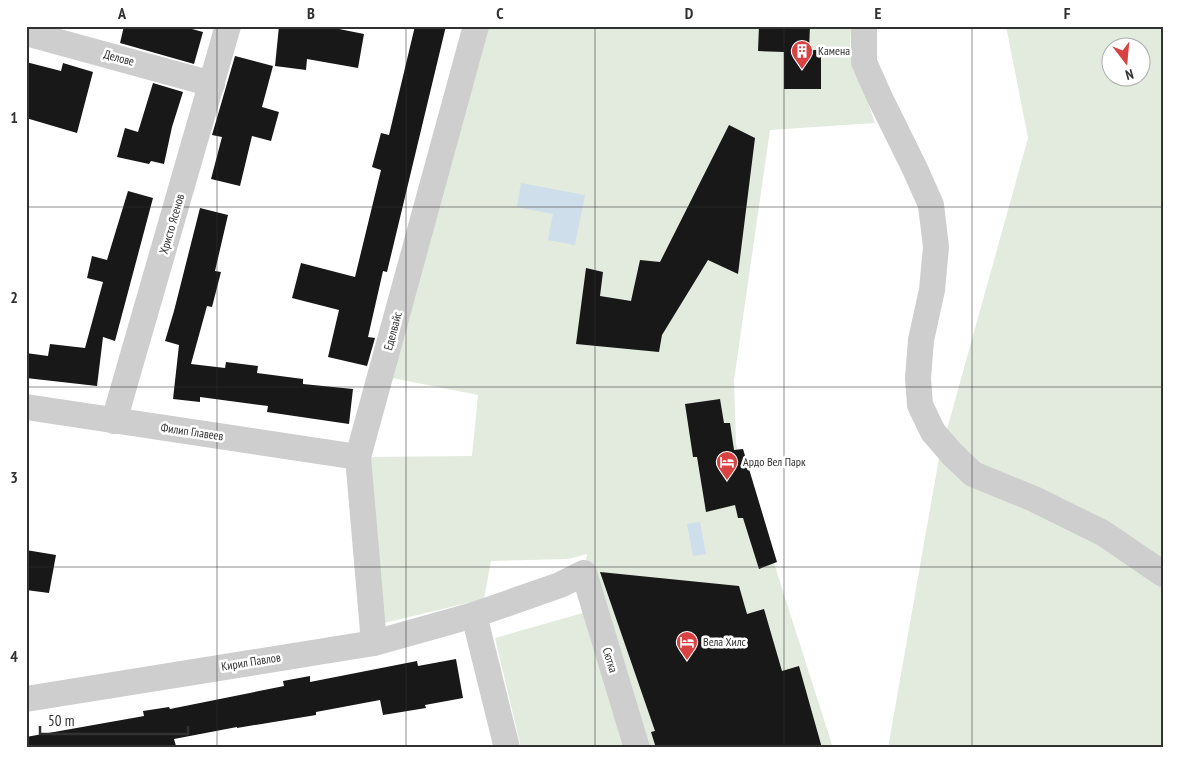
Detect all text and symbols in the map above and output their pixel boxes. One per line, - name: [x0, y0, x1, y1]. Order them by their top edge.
- text: A: [117, 3, 127, 23]
- text: B: [307, 3, 315, 23]
- text: C: [496, 3, 504, 23]
- text: D: [685, 3, 694, 23]
- text: E: [875, 3, 882, 23]
- text: F: [1064, 3, 1071, 23]
- north arrow: [1102, 38, 1152, 88]
- building icon: Камена: [790, 39, 814, 70]
- place label: Камена: [818, 43, 850, 58]
- street label: Делове: [102, 46, 136, 69]
- text: N: [1123, 65, 1136, 84]
- text: 1: [10, 107, 18, 127]
- street label: Христо Ясенов: [156, 192, 187, 256]
- text: 2: [10, 287, 18, 307]
- street label: Еделвайс: [380, 309, 405, 352]
- street label: Филип Главеев: [160, 420, 225, 443]
- hotel icon: Ардо Вел Парк: [715, 450, 739, 481]
- place label: Ардо Вел Парк: [743, 454, 806, 469]
- text: 3: [10, 467, 18, 487]
- hotel icon: Вела Хилс: [675, 630, 699, 661]
- place label: Вела Хилс: [703, 634, 747, 649]
- street label: Сютка: [600, 645, 621, 674]
- text: 4: [10, 646, 18, 666]
- street label: Кирил Павлов: [220, 649, 282, 674]
- scale bar: [40, 704, 188, 736]
- text: 50 m: [48, 711, 74, 730]

